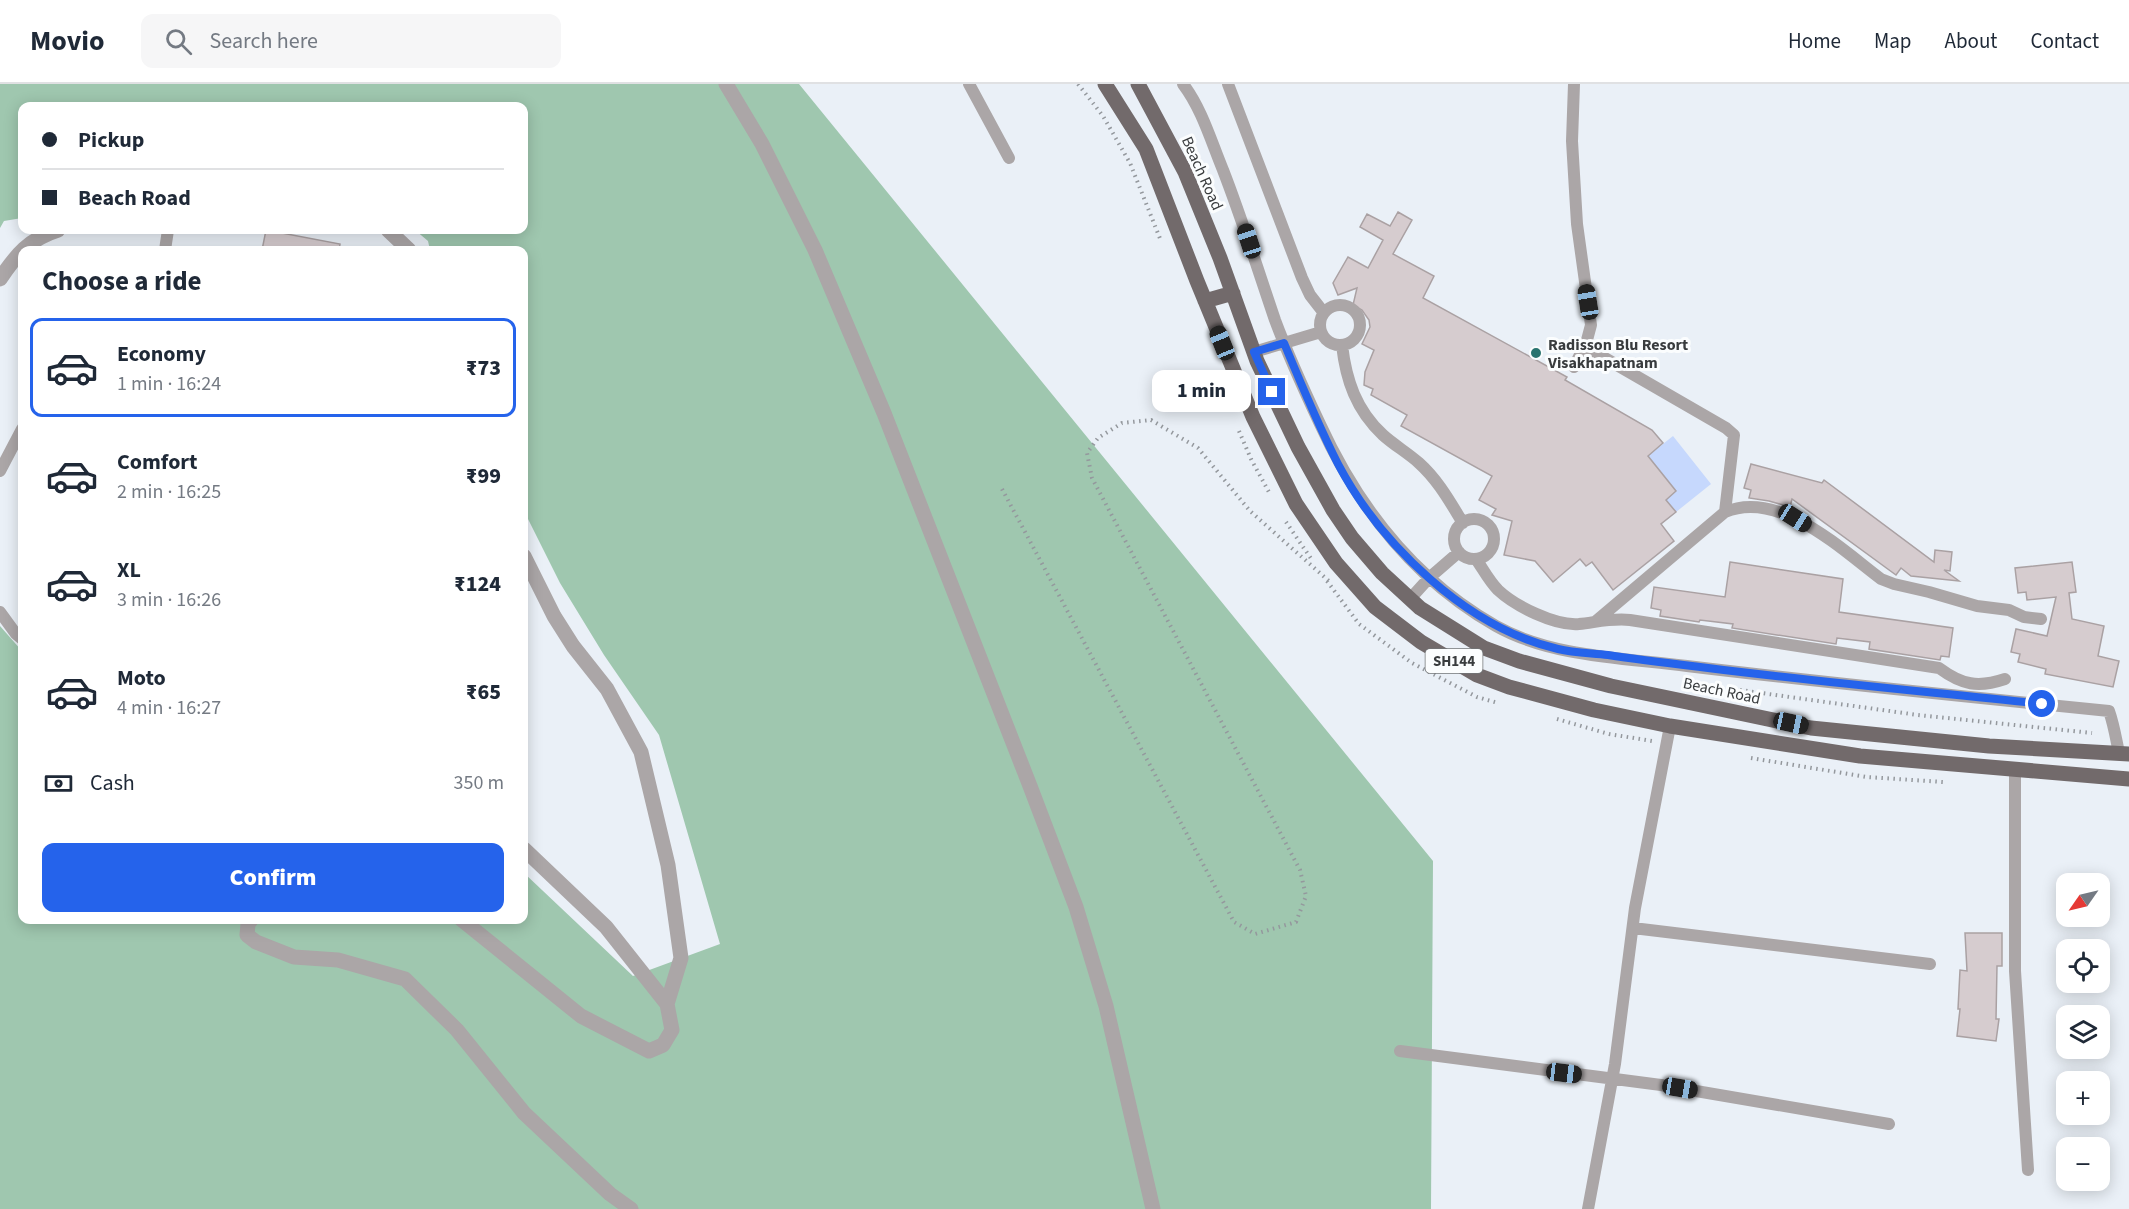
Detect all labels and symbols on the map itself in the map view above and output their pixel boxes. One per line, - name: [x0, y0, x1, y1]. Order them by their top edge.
- street label: Beach Road: [1176, 133, 1228, 214]
- car: [1235, 221, 1263, 261]
- car: [1576, 283, 1600, 321]
- car: [1207, 323, 1237, 363]
- place label: Radisson Blu Resort Visakhapatnam: [1547, 334, 1688, 374]
- marker: Radisson Blu Resort Visakhapatnam: [1529, 346, 1543, 360]
- callout: 1 min: [1152, 371, 1251, 413]
- route end: [1258, 378, 1285, 405]
- car: [1775, 501, 1815, 535]
- road number: SH144: [1426, 649, 1482, 673]
- street label: Beach Road: [1681, 672, 1763, 710]
- route start: [2028, 690, 2055, 717]
- car: [1772, 710, 1810, 736]
- north arrow: [2056, 873, 2110, 927]
- car: [1545, 1062, 1583, 1084]
- car: [1661, 1076, 1699, 1100]

